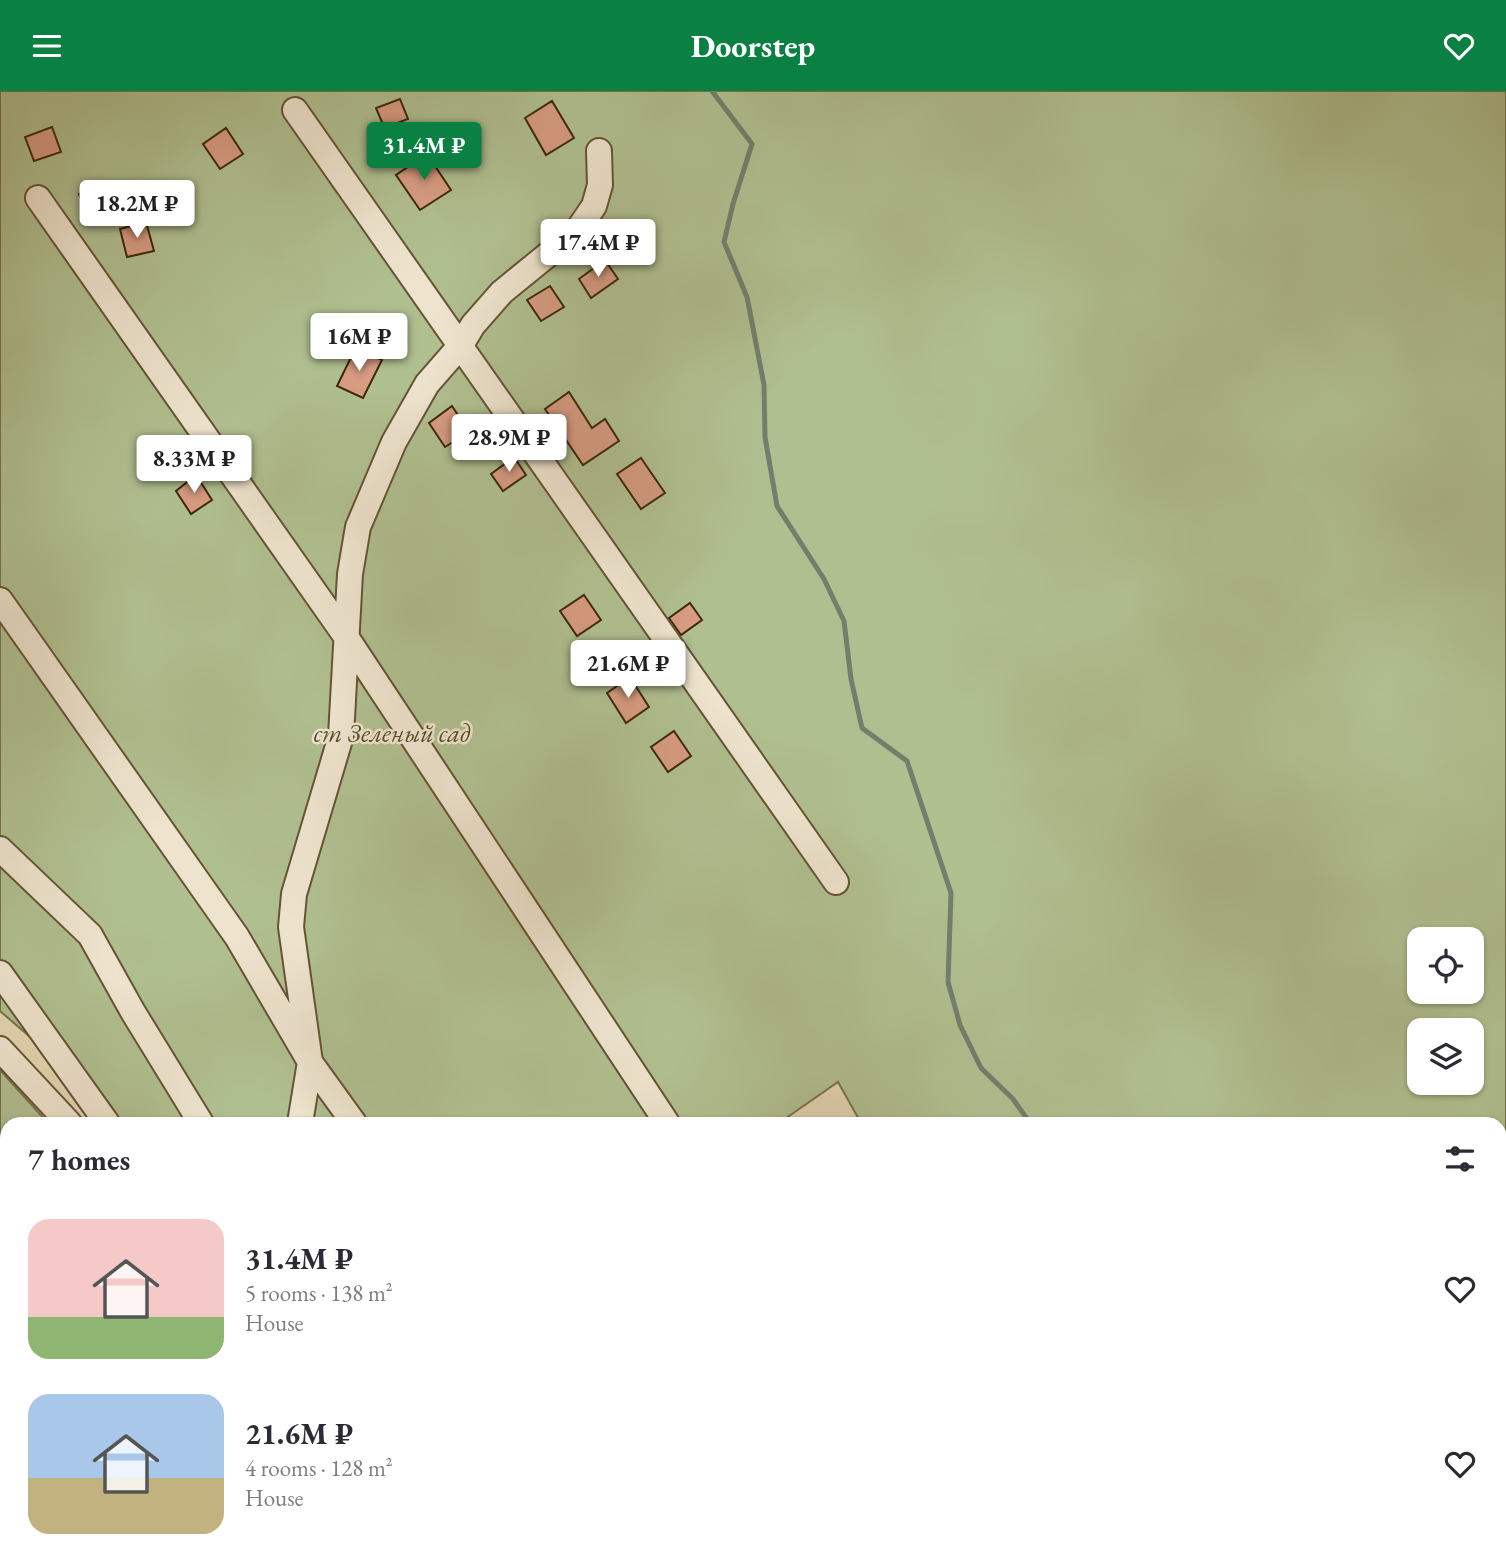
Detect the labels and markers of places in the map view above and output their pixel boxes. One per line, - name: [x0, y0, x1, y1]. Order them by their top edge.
- pin: 31.4M ₽: [359, 123, 489, 182]
- pin: 18.2M ₽: [72, 181, 202, 240]
- pin: 17.4M ₽: [533, 219, 663, 279]
- pin: 16M ₽: [310, 313, 408, 373]
- pin: 28.9M ₽: [444, 415, 574, 474]
- pin: 8.33M ₽: [129, 435, 259, 495]
- pin: 21.6M ₽: [563, 641, 693, 700]

